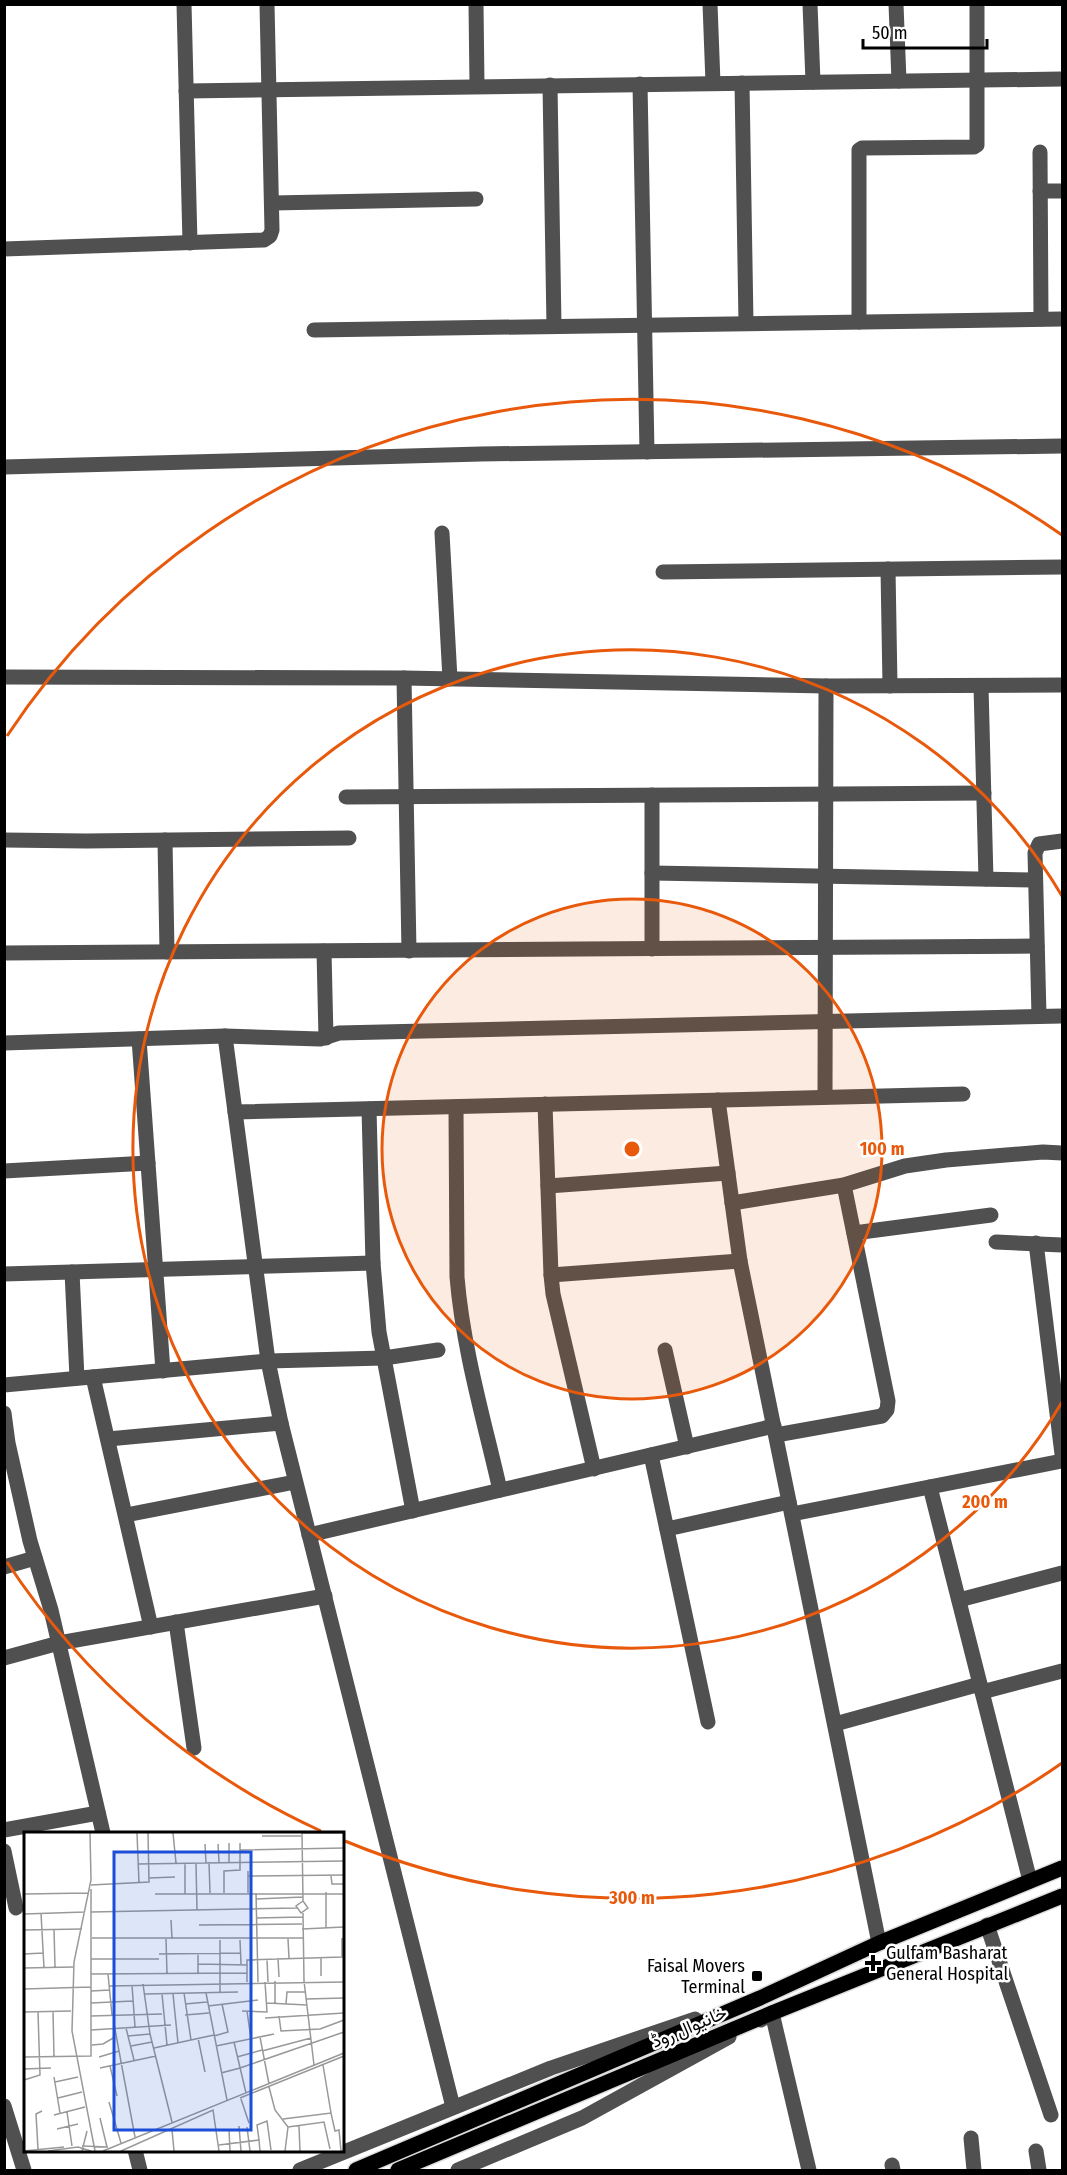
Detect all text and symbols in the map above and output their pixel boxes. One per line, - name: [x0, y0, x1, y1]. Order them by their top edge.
- scale bar: [863, 12, 988, 50]
- text: 50 m: [872, 22, 908, 44]
- text: 100 m: [860, 1138, 904, 1160]
- centre of rings: [622, 1139, 642, 1159]
- text: 200 m: [961, 1491, 1008, 1513]
- inset map: [24, 1832, 344, 2151]
- text: 300 m: [608, 1887, 655, 1909]
- place label: Gulfam Basharat General Hospital: [886, 1942, 1009, 1985]
- marker: Gulfam Basharat General Hospital: [864, 1954, 882, 1972]
- place label: Faisal Movers Terminal: [647, 1955, 745, 1998]
- marker: Faisal Movers Terminal: [750, 1969, 764, 1983]
- street label: خانیوال روڈ: [648, 2001, 730, 2053]

